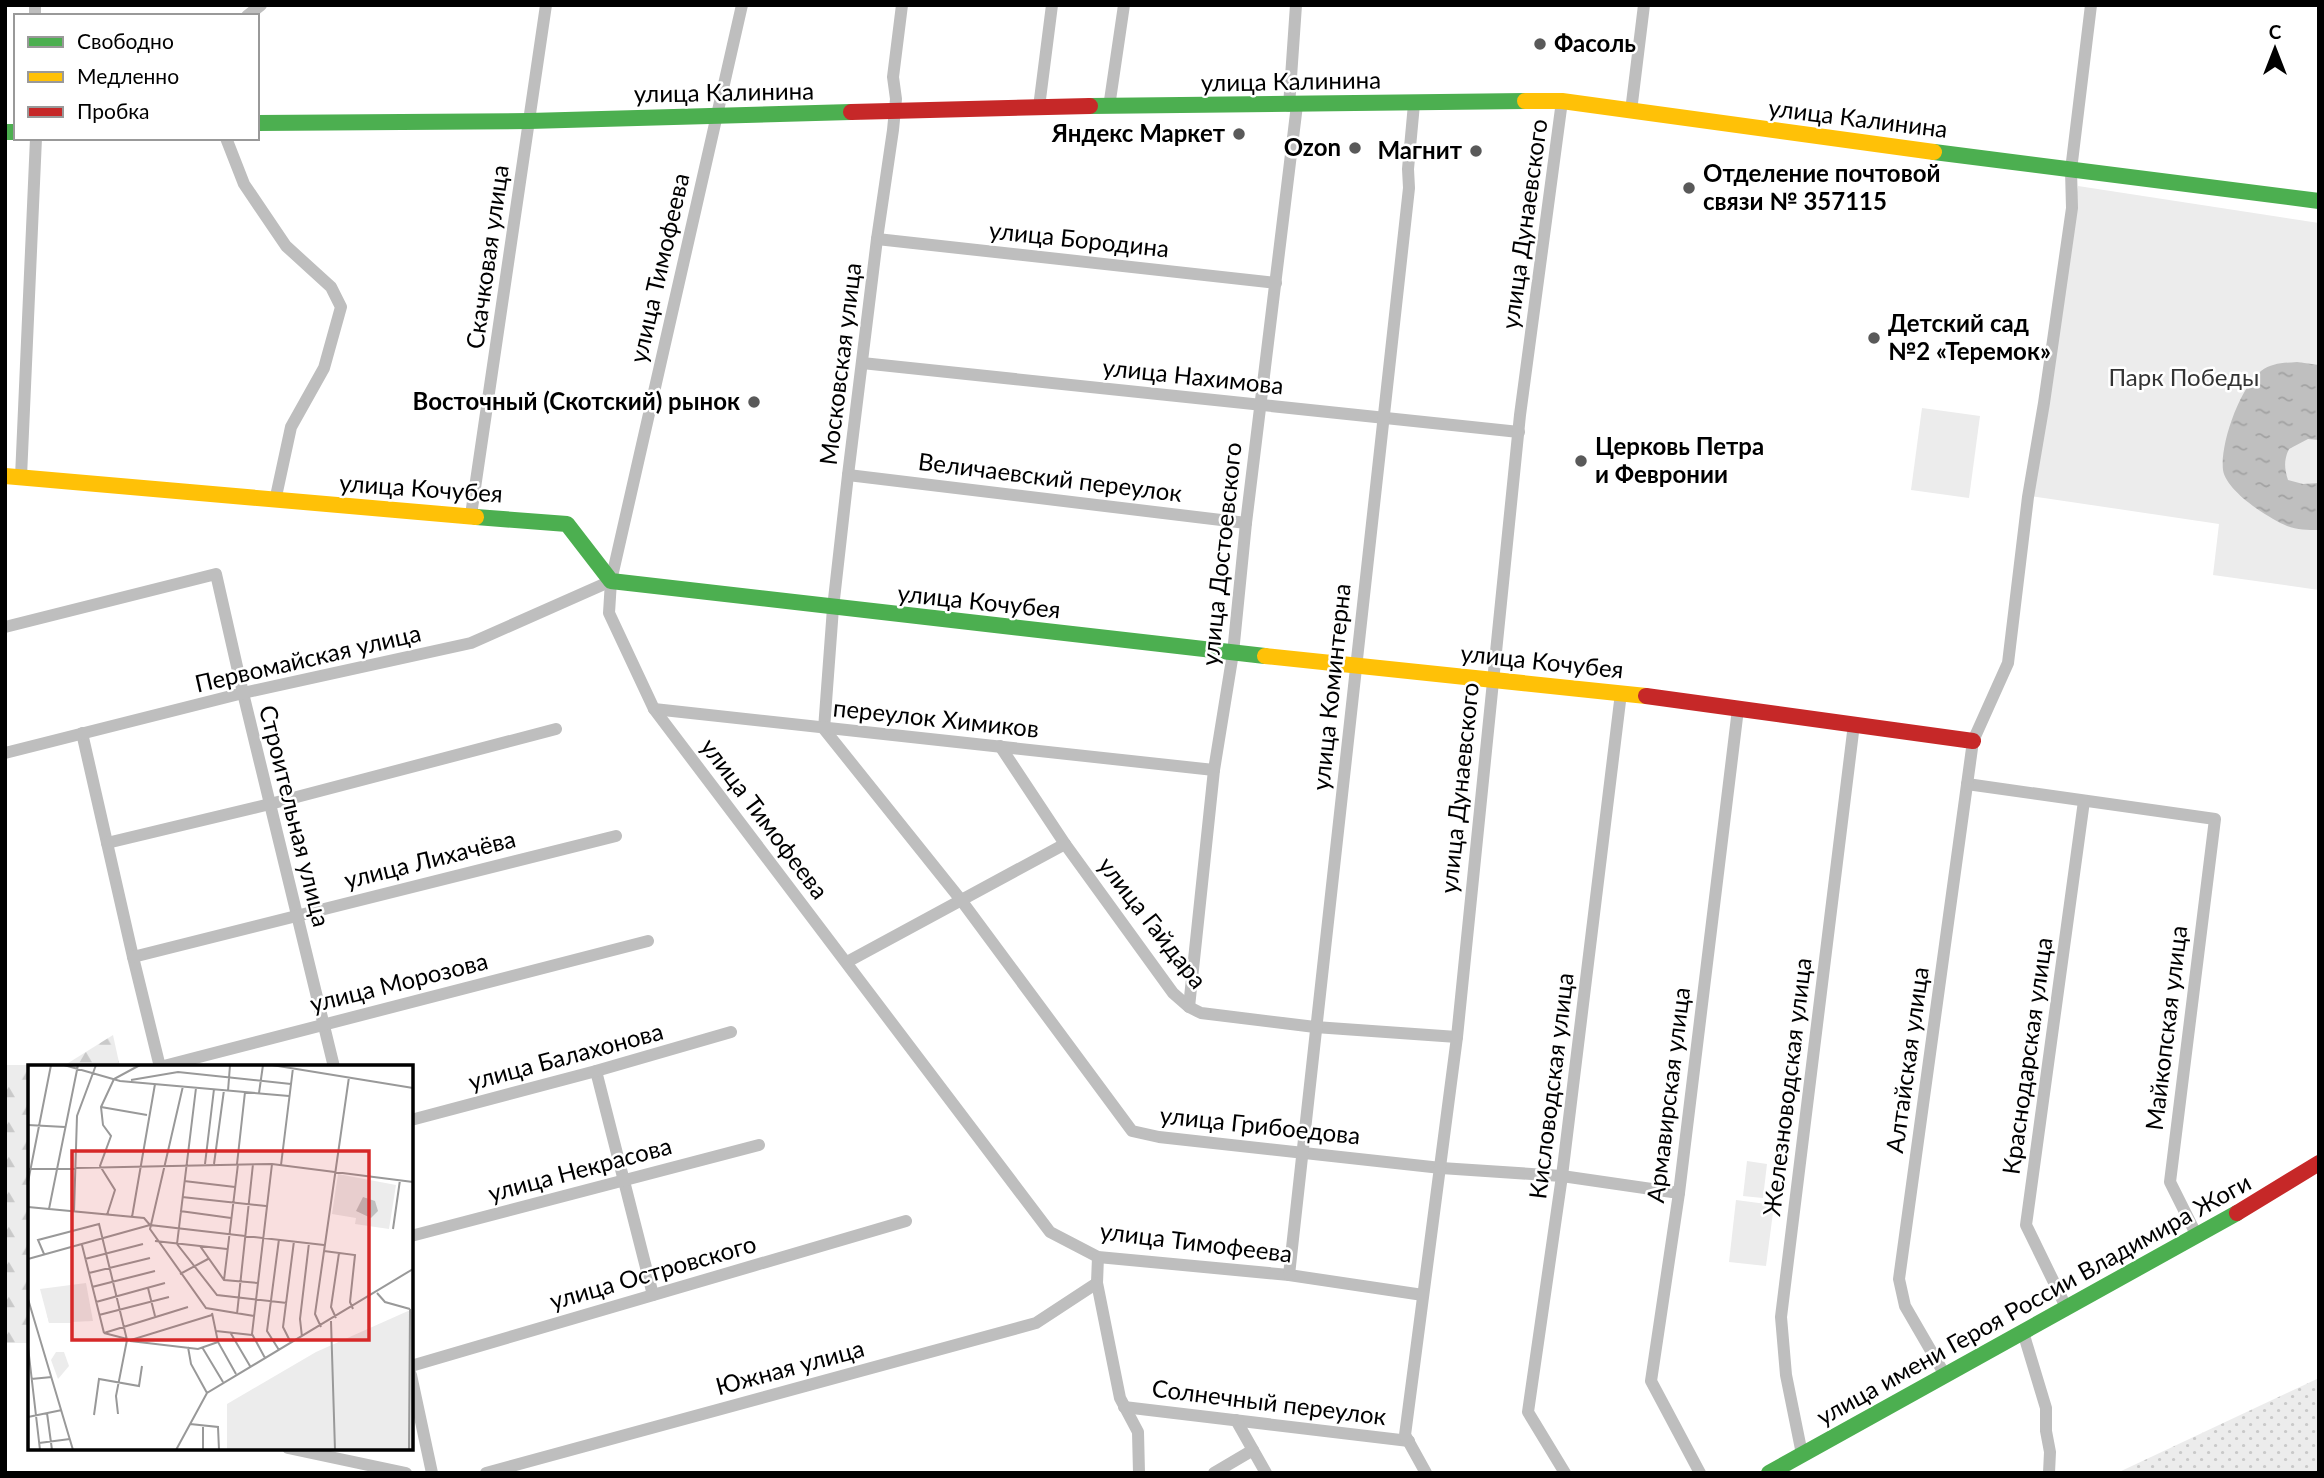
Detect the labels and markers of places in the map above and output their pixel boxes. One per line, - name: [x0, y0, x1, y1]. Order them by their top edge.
- place label: Фасоль: [1554, 28, 1636, 57]
- marker: Фасоль: [1532, 36, 1548, 52]
- place label: Яндекс Маркет: [1051, 118, 1226, 147]
- marker: Яндекс Маркет: [1231, 126, 1247, 142]
- place label: Ozon: [1284, 132, 1341, 161]
- place label: Магнит: [1377, 135, 1463, 164]
- marker: Ozon: [1347, 140, 1363, 156]
- marker: Магнит: [1468, 143, 1484, 159]
- place label: Отделение почтовой связи № 357115: [1703, 158, 1940, 215]
- marker: Отделение почтовой связи № 357115: [1681, 180, 1697, 196]
- place label: Детский сад №2 «Теремок»: [1888, 308, 2051, 365]
- marker: Детский сад №2 «Теремок»: [1866, 330, 1882, 346]
- place label: Восточный (Скотский) рынок: [413, 386, 740, 415]
- marker: Восточный (Скотский) рынок: [746, 394, 762, 410]
- place label: Церковь Петра и Февронии: [1595, 431, 1764, 488]
- marker: Церковь Петра и Февронии: [1573, 453, 1589, 469]

